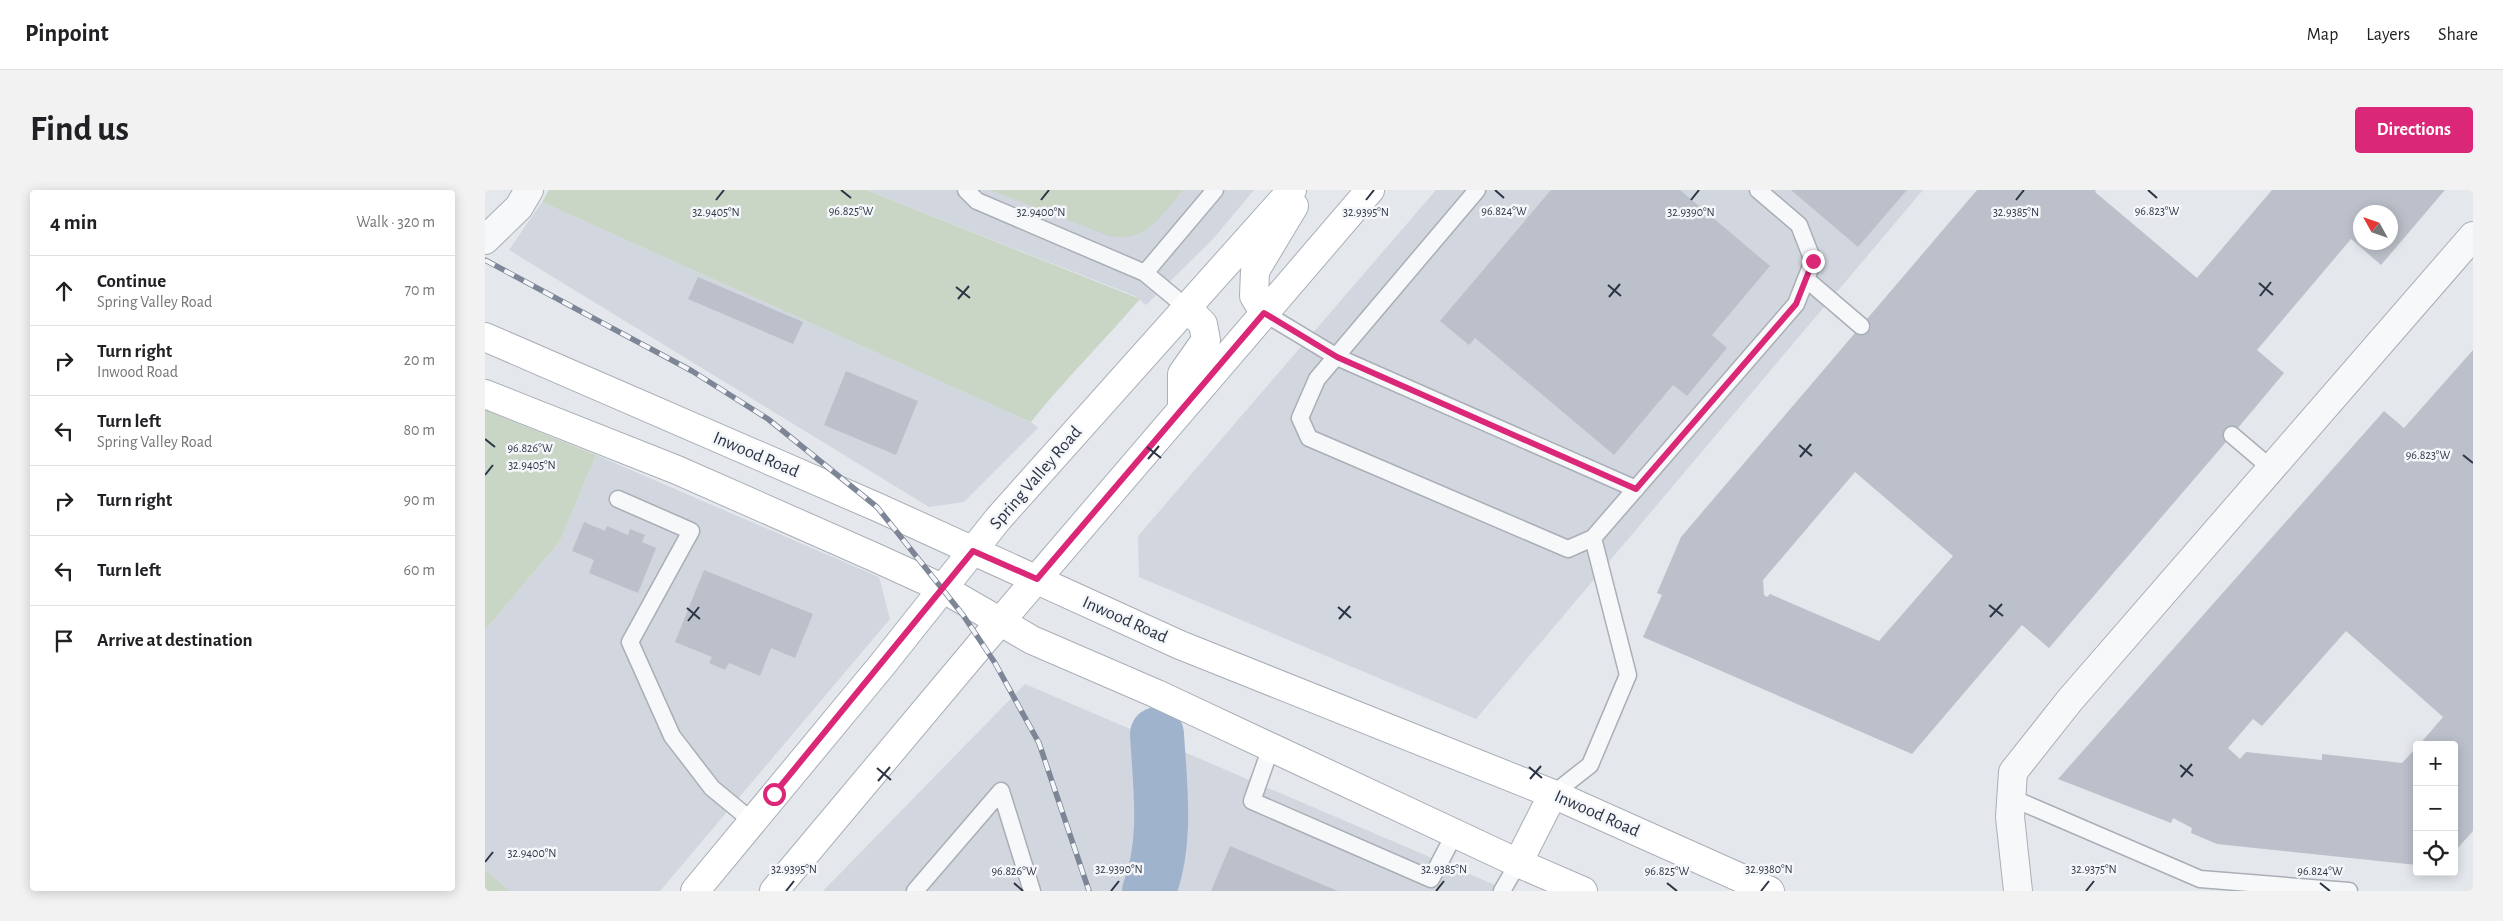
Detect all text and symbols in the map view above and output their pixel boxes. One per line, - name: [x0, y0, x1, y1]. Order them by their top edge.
- text: Pinpoint: [25, 22, 109, 46]
- text: Map: [2307, 26, 2338, 44]
- text: Layers: [2366, 26, 2410, 44]
- text: Share: [2438, 26, 2478, 44]
- button: Directions: [2355, 107, 2473, 153]
- text: Find us: [30, 112, 129, 147]
- text: 96.825°W: [829, 205, 874, 217]
- text: 96.824°W: [1481, 205, 1527, 217]
- text: 96.823°W: [2135, 205, 2180, 217]
- north arrow: [2353, 205, 2398, 250]
- text: 32.9405°N: [692, 206, 740, 218]
- text: 32.9400°N: [1017, 206, 1065, 218]
- text: 32.9395°N: [1343, 206, 1389, 218]
- text: 32.9390°N: [1667, 206, 1715, 218]
- text: 32.9385°N: [1993, 206, 2039, 218]
- text: 4 min: [50, 212, 97, 233]
- text: Walk · 320 m: [356, 214, 435, 230]
- route end: [1802, 250, 1825, 273]
- text: Continue: [97, 272, 166, 291]
- icon: ahead: [50, 277, 78, 305]
- text: 70 m: [404, 282, 435, 298]
- text: Spring Valley Road: [97, 294, 212, 310]
- text: Turn right: [97, 342, 172, 361]
- icon: right: [50, 347, 78, 375]
- text: 20 m: [404, 352, 435, 368]
- text: Inwood Road: [97, 364, 178, 380]
- text: Turn left: [97, 412, 161, 431]
- icon: left: [50, 417, 78, 445]
- text: 80 m: [404, 422, 435, 438]
- street label: Spring Valley Road: [987, 423, 1085, 533]
- street label: Inwood Road: [710, 429, 802, 481]
- text: Spring Valley Road: [97, 434, 212, 450]
- text: 96.826°W: [507, 442, 553, 454]
- text: 96.823°W: [2406, 449, 2451, 461]
- text: 32.9405°N: [508, 459, 556, 471]
- icon: right: [50, 487, 78, 515]
- text: Turn right: [97, 491, 172, 510]
- text: 90 m: [404, 492, 435, 508]
- icon: left: [50, 557, 78, 585]
- text: Turn left: [97, 561, 161, 580]
- text: 60 m: [404, 562, 435, 578]
- street label: Inwood Road: [1080, 593, 1170, 647]
- icon: arrive: [50, 627, 78, 655]
- text: Arrive at destination: [97, 631, 253, 650]
- map controls: [2413, 741, 2458, 876]
- button: +: [2413, 741, 2458, 786]
- route start: [763, 783, 786, 806]
- button: −: [2413, 786, 2458, 831]
- street label: Inwood Road: [1552, 787, 1642, 841]
- button: locate: [2413, 831, 2458, 876]
- text: 32.9400°N: [508, 847, 556, 859]
- text: 32.9395°N: [771, 863, 817, 875]
- text: 32.9390°N: [1095, 863, 1143, 875]
- text: 32.9385°N: [1421, 863, 1467, 875]
- text: 32.9380°N: [1745, 863, 1793, 875]
- text: 32.9375°N: [2071, 863, 2117, 875]
- text: 96.826°W: [991, 865, 1037, 877]
- text: 96.825°W: [1645, 865, 1690, 877]
- text: 96.824°W: [2297, 865, 2343, 877]

